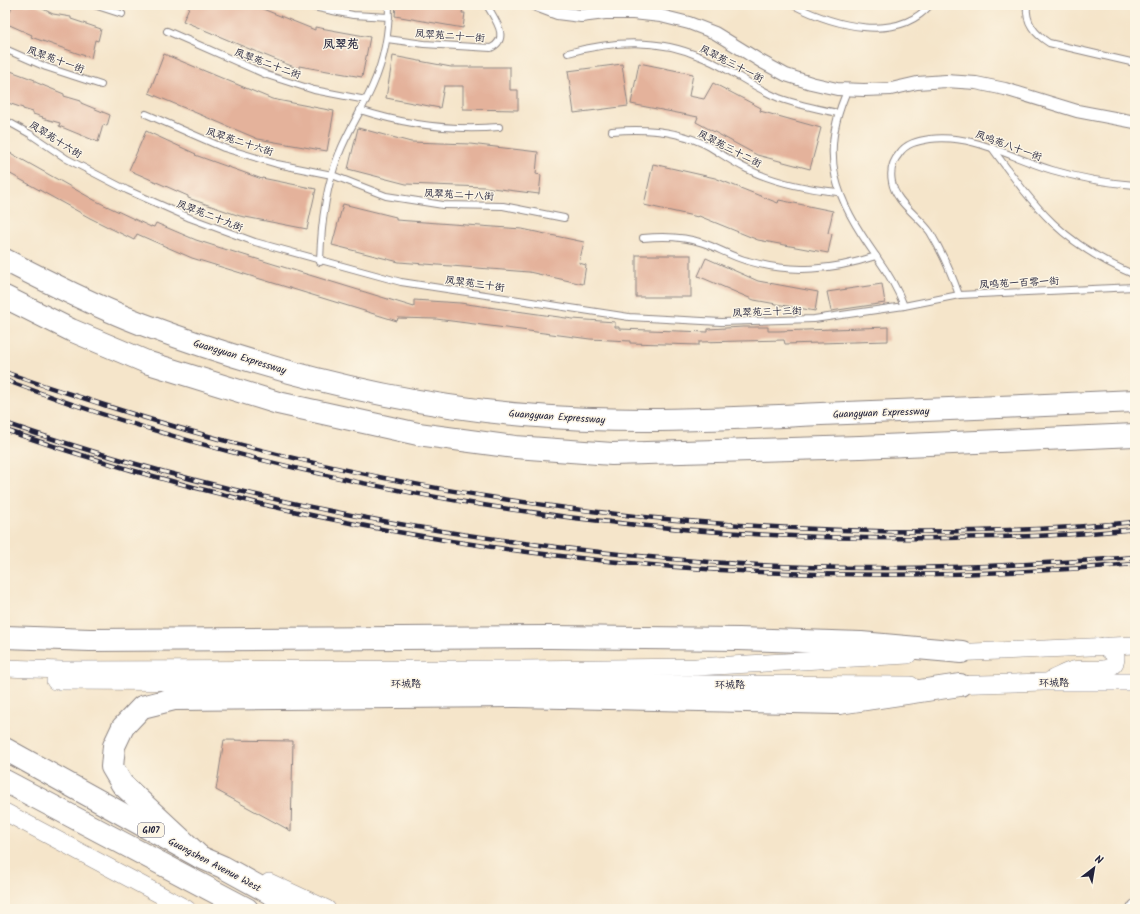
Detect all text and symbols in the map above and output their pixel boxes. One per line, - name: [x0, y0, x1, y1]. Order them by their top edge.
- street label: 凤翠苑二十一街: [414, 26, 485, 46]
- district label: 凤翠苑: [323, 35, 359, 54]
- street label: 凤翠苑三十一街: [697, 41, 766, 87]
- street label: 凤翠苑十一街: [25, 42, 87, 78]
- street label: 凤翠苑二十二街: [232, 44, 303, 83]
- street label: 凤翠苑十六街: [26, 117, 85, 163]
- street label: 凤翠苑二十六街: [204, 124, 275, 160]
- street label: 凤翠苑三十二街: [695, 126, 764, 172]
- street label: 凤鸣苑八十一街: [973, 126, 1044, 165]
- street label: 凤翠苑二十八街: [424, 185, 494, 205]
- street label: 凤翠苑二十九街: [174, 196, 245, 236]
- street label: 凤翠苑三十街: [444, 272, 506, 296]
- street label: 凤鸣苑一百零一街: [979, 273, 1059, 293]
- street label: 凤翠苑三十三街: [732, 303, 802, 321]
- street label: Guangyuan Expressway: [191, 335, 289, 379]
- street label: Guangyuan Expressway: [833, 403, 930, 423]
- street label: Guangyuan Expressway: [508, 406, 606, 428]
- street label: 环城路: [1039, 675, 1069, 691]
- street label: 环城路: [391, 676, 421, 692]
- street label: 环城路: [715, 677, 745, 693]
- road number: G107: [138, 823, 164, 837]
- street label: Guangshen Avenue West: [165, 834, 264, 896]
- north arrow: [1074, 848, 1114, 888]
- text: N: [1091, 851, 1106, 870]

